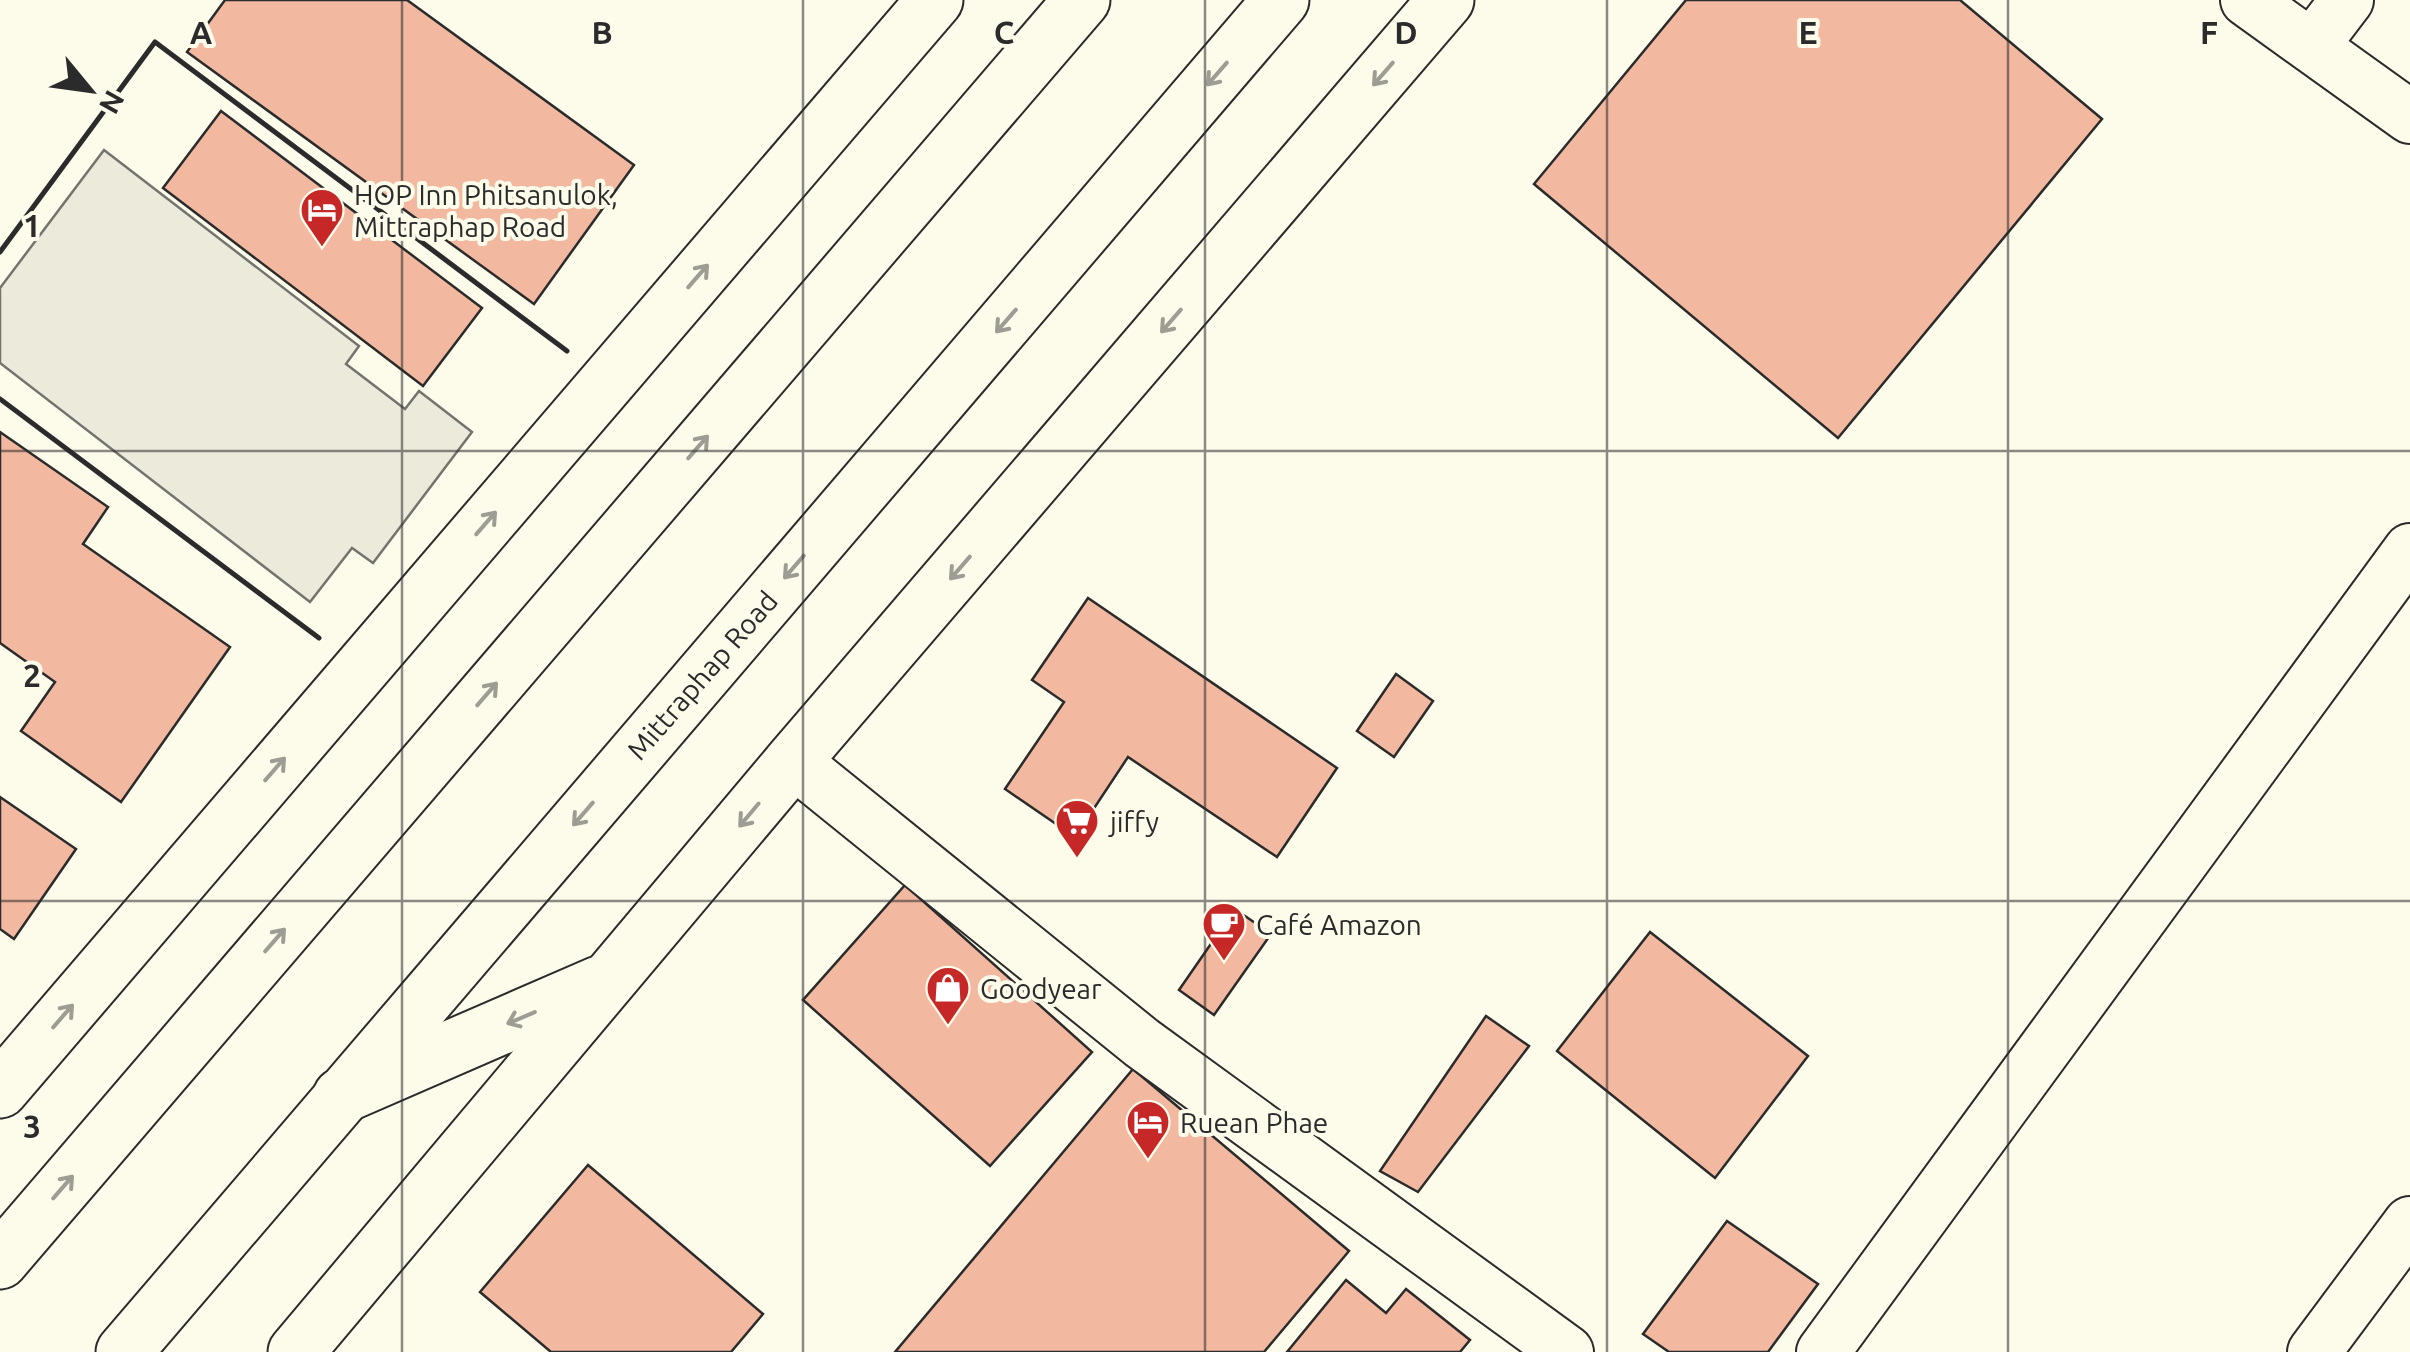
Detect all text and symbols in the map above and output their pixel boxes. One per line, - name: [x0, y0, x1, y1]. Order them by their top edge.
- text: A: [190, 14, 213, 50]
- text: B: [591, 14, 613, 50]
- text: C: [994, 14, 1014, 50]
- text: D: [1394, 14, 1418, 50]
- text: E: [1798, 14, 1818, 50]
- text: F: [2200, 14, 2218, 50]
- north arrow: [40, 40, 140, 140]
- one-way arrow: [1206, 61, 1229, 86]
- one-way arrow: [1371, 61, 1394, 86]
- text: N: [94, 86, 131, 119]
- place label: HOP Inn Phitsanulok, Mittraphap Road: [354, 179, 618, 242]
- hotel icon: HOP Inn Phitsanulok, Mittraphap Road: [299, 187, 345, 248]
- text: 1: [23, 207, 41, 243]
- one-way arrow: [686, 264, 709, 289]
- one-way arrow: [995, 307, 1017, 333]
- one-way arrow: [1160, 308, 1183, 333]
- one-way arrow: [687, 435, 710, 460]
- one-way arrow: [475, 510, 497, 536]
- one-way arrow: [783, 554, 805, 580]
- one-way arrow: [949, 554, 971, 580]
- street label: Mittraphap Road: [621, 585, 783, 765]
- text: 2: [23, 657, 41, 693]
- one-way arrow: [475, 681, 497, 707]
- one-way arrow: [263, 757, 285, 783]
- supermarket icon: jiffy: [1054, 798, 1100, 859]
- one-way arrow: [571, 801, 594, 826]
- one-way arrow: [738, 801, 760, 827]
- place label: jiffy: [1108, 806, 1159, 837]
- cafe icon: Café Amazon: [1201, 901, 1247, 962]
- place label: Café Amazon: [1256, 909, 1422, 940]
- one-way arrow: [264, 928, 286, 954]
- shop icon: Goodyear: [925, 965, 971, 1026]
- place label: Goodyear: [980, 973, 1102, 1004]
- one-way arrow: [52, 1004, 75, 1029]
- one-way arrow: [506, 1010, 537, 1028]
- hotel icon: Ruean Phae: [1125, 1099, 1171, 1160]
- place label: Ruean Phae: [1180, 1107, 1328, 1138]
- text: 3: [23, 1108, 41, 1144]
- one-way arrow: [52, 1175, 75, 1200]

